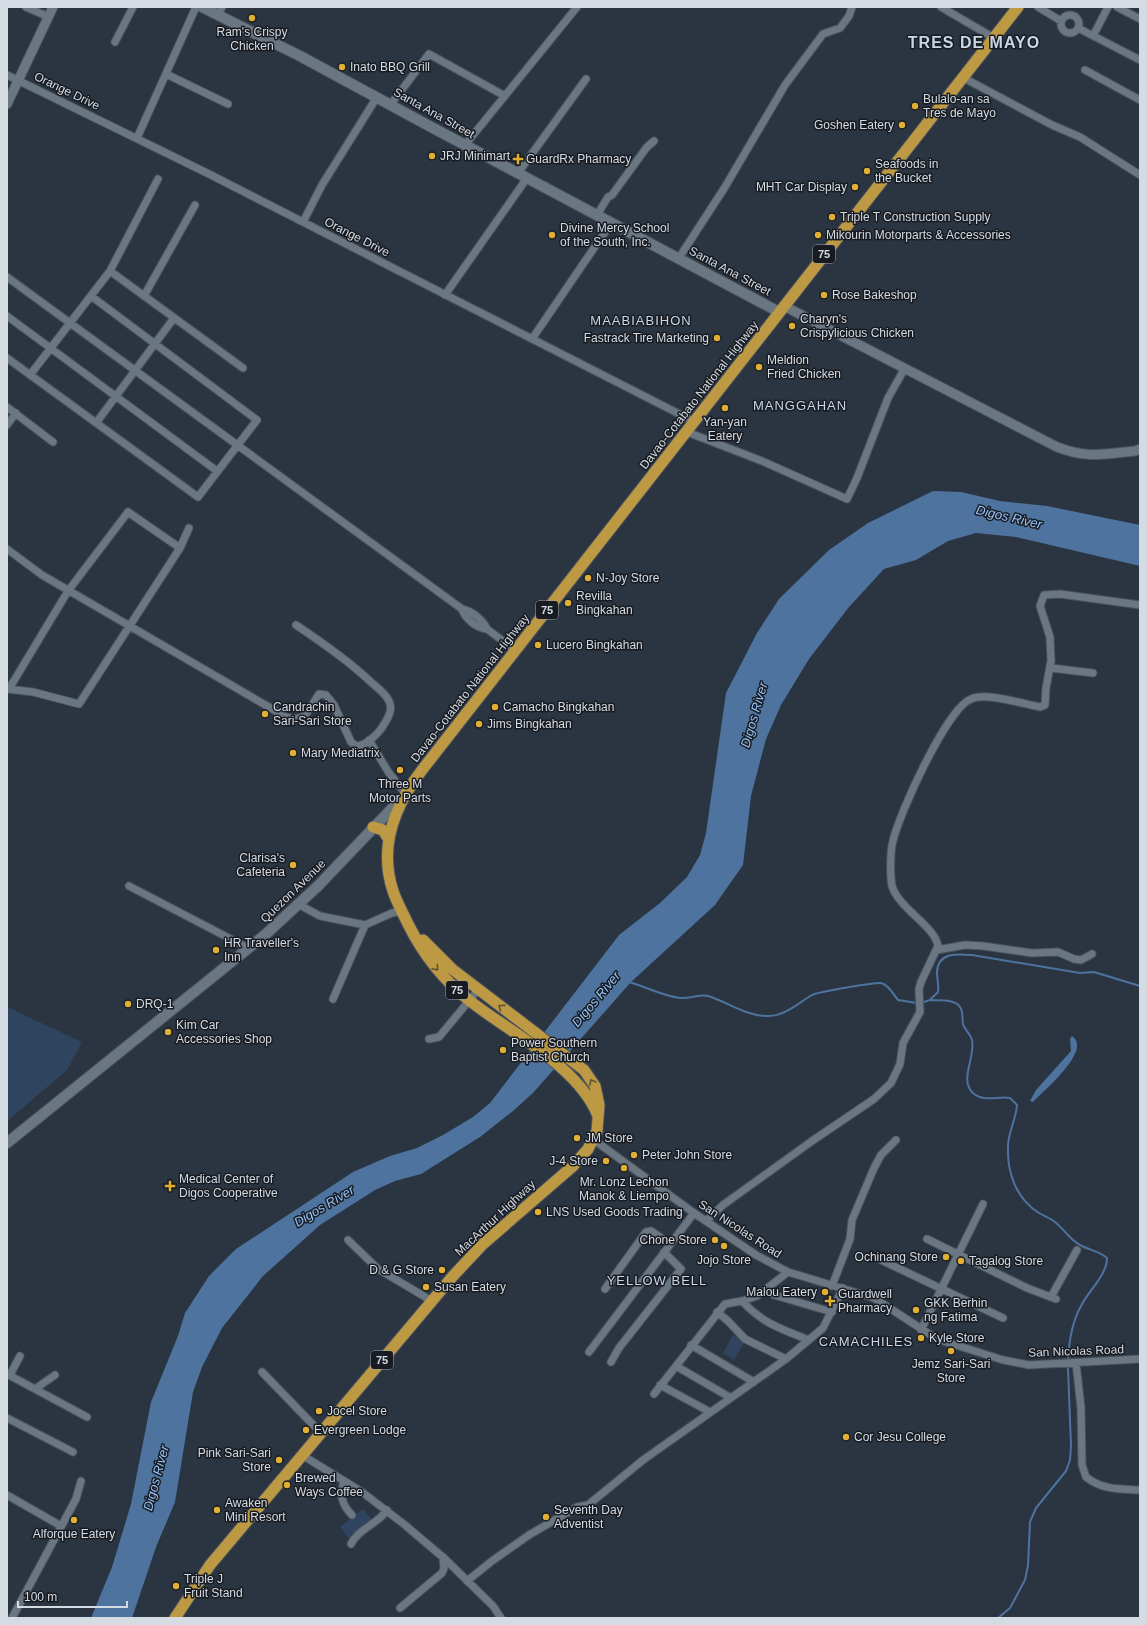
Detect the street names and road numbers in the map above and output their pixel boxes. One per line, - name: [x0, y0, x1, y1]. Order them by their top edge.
- street label: Orange Drive: [32, 69, 102, 113]
- street label: Santa Ana Street: [391, 85, 478, 141]
- street label: Orange Drive: [322, 215, 392, 260]
- street label: Santa Ana Street: [687, 244, 774, 299]
- road number: 75: [813, 245, 835, 263]
- street label: Davao-Cotabato National Highway: [637, 318, 761, 472]
- road number: 75: [536, 601, 558, 619]
- street label: Davao-Cotabato National Highway: [408, 611, 532, 765]
- street label: Quezon Avenue: [257, 856, 329, 926]
- road number: 75: [446, 981, 468, 999]
- street label: MacArthur Highway: [452, 1177, 538, 1259]
- street label: San Nicolas Road: [696, 1197, 784, 1261]
- street label: San Nicolas Road: [1028, 1342, 1124, 1360]
- road number: 75: [371, 1351, 393, 1369]

